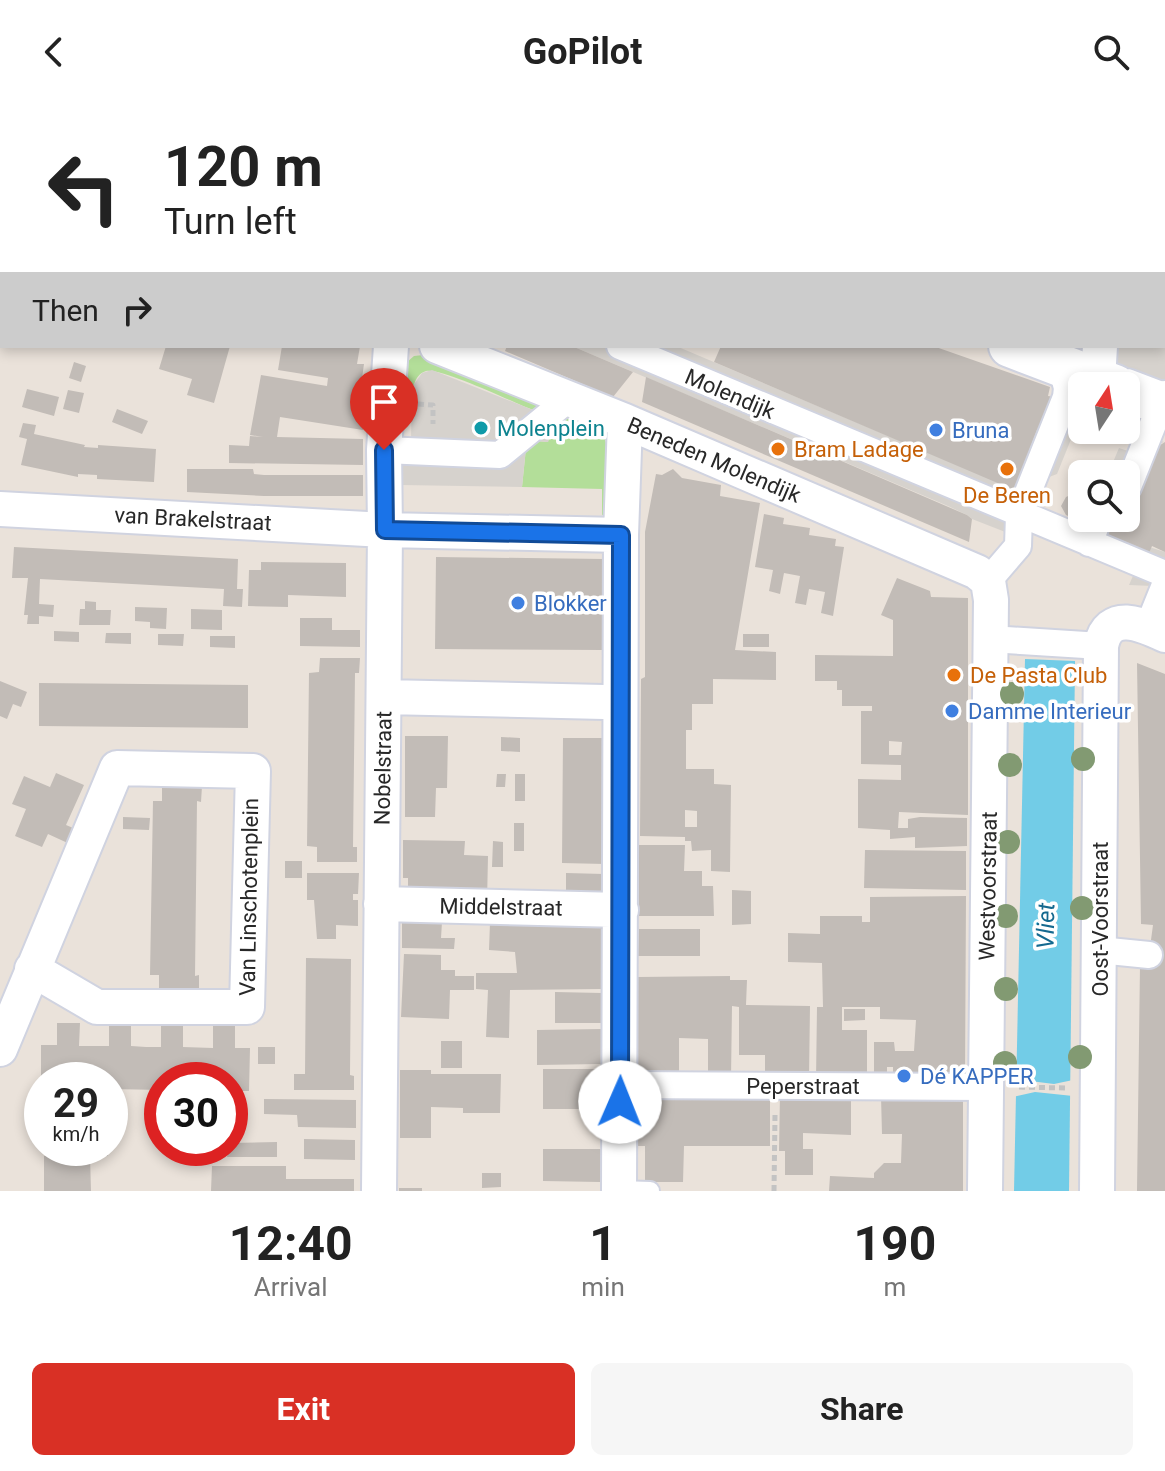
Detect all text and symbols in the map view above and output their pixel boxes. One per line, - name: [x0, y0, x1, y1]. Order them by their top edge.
- icon: back: [32, 30, 76, 74]
- icon: search: [1089, 30, 1133, 74]
- text: GoPilot: [523, 31, 642, 73]
- text: 120 m: [164, 134, 323, 200]
- icon: left: [32, 136, 136, 240]
- text: Turn left: [164, 201, 297, 243]
- icon: right: [115, 288, 159, 332]
- text: Then: [32, 293, 99, 328]
- street label: Molendijk: [681, 364, 779, 424]
- pin: [350, 368, 418, 450]
- north arrow: [1068, 372, 1140, 444]
- map controls: [1068, 372, 1140, 532]
- icon: arrive: [362, 380, 406, 424]
- street label: Beneden Molendijk: [624, 412, 805, 508]
- place label: Molenplein: [497, 416, 605, 441]
- place label: Bruna: [952, 418, 1009, 443]
- marker: Molenplein: [472, 419, 490, 437]
- marker: Bruna: [927, 421, 945, 439]
- place label: Bram Ladage: [794, 437, 924, 462]
- marker: Bram Ladage: [769, 440, 787, 458]
- marker: De Beren: [998, 460, 1016, 478]
- button: search: [1068, 460, 1140, 532]
- place label: De Beren: [963, 483, 1051, 508]
- street label: van Brakelstraat: [114, 502, 272, 536]
- place label: Blokker: [534, 591, 607, 616]
- marker: Blokker: [509, 594, 527, 612]
- place label: De Pasta Club: [970, 663, 1107, 688]
- marker: De Pasta Club: [945, 666, 963, 684]
- place label: Damme Interieur: [968, 699, 1132, 724]
- marker: Damme Interieur: [943, 702, 961, 720]
- street label: Nobelstraat: [370, 711, 396, 825]
- street label: Van Linschotenplein: [235, 798, 263, 996]
- street label: Westvoorstraat: [974, 811, 1002, 961]
- street label: Oost-Voorstraat: [1088, 841, 1113, 997]
- street label: Middelstraat: [439, 893, 563, 921]
- water label: Vliet: [1032, 902, 1060, 949]
- position arrow: [578, 1060, 662, 1144]
- speed limit sign: 30: [144, 1062, 248, 1166]
- place label: Dé KAPPER: [920, 1064, 1034, 1089]
- marker: Dé KAPPER: [895, 1067, 913, 1085]
- street label: Peperstraat: [746, 1074, 860, 1099]
- text: 29: [53, 1080, 99, 1127]
- text: km/h: [53, 1122, 99, 1146]
- text: 12:40: [229, 1215, 352, 1272]
- text: 1: [589, 1215, 617, 1272]
- text: 190: [854, 1215, 936, 1272]
- text: Arrival: [254, 1272, 328, 1302]
- text: min: [581, 1272, 625, 1302]
- text: m: [883, 1272, 906, 1302]
- button: Exit: [32, 1363, 575, 1455]
- button: Share: [591, 1363, 1133, 1455]

